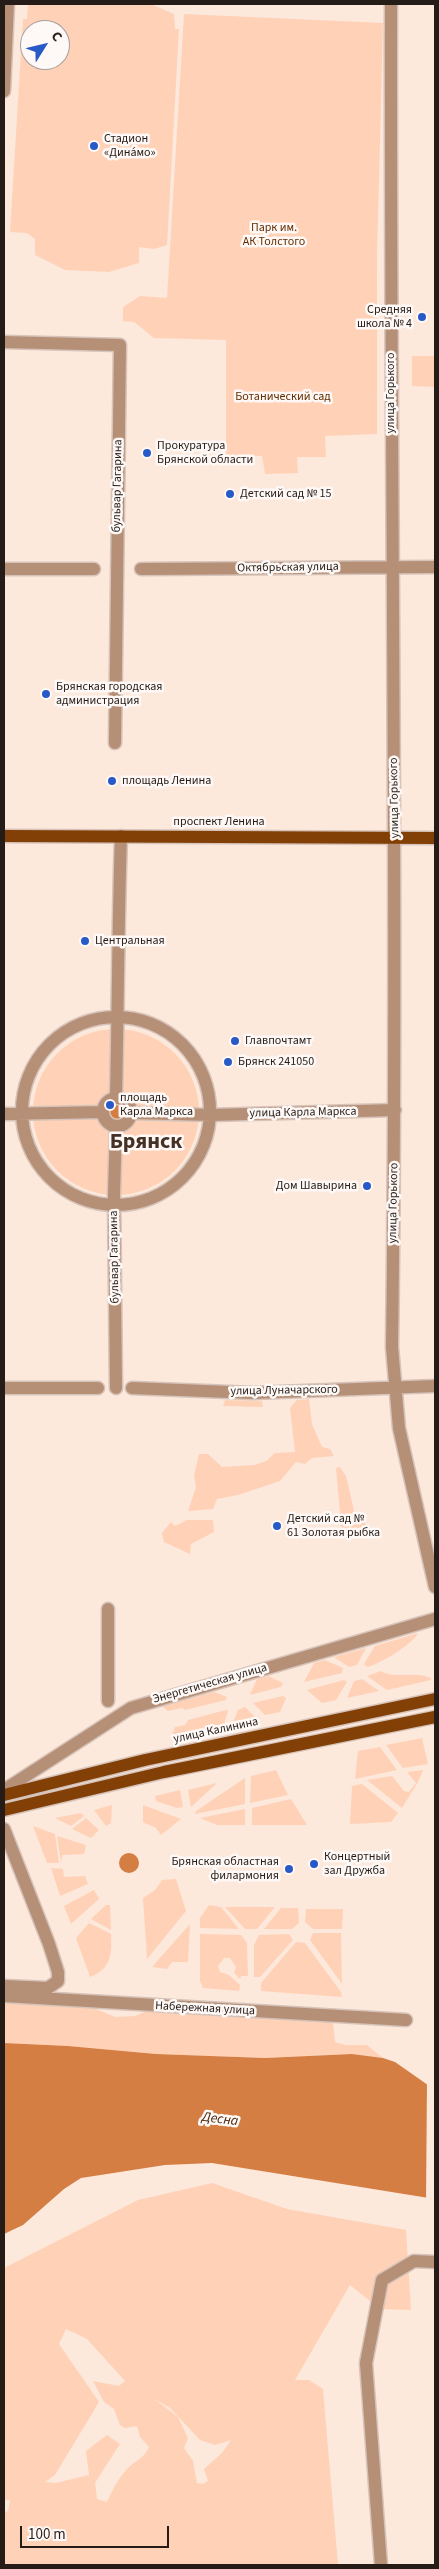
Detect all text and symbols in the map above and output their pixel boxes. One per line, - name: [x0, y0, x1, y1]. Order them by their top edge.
- north arrow: [20, 20, 70, 70]
- text: С: [46, 28, 67, 46]
- place label: Стадион «Дина́мо»: [104, 132, 156, 160]
- marker: Стадион «Дина́мо»: [88, 140, 100, 152]
- park label: Парк им. АК Толстого: [243, 221, 305, 249]
- place label: Средняя школа № 4: [357, 303, 412, 331]
- marker: Средняя школа № 4: [416, 311, 428, 323]
- street label: улица Горького: [384, 353, 398, 433]
- park label: Ботанический сад: [235, 390, 331, 404]
- street label: бульвар Гагарина: [110, 439, 126, 533]
- place label: Прокуратура Брянской области: [157, 439, 253, 467]
- marker: Прокуратура Брянской области: [141, 447, 153, 459]
- place label: Детский сад № 15: [240, 487, 332, 501]
- marker: Детский сад № 15: [224, 488, 236, 500]
- street label: Октябрьская улица: [237, 560, 339, 576]
- place label: Брянская городская администрация: [56, 680, 162, 708]
- marker: Брянская городская администрация: [40, 688, 52, 700]
- street label: улица Горького: [387, 757, 403, 839]
- place label: площадь Ленина: [122, 774, 211, 788]
- marker: площадь Ленина: [106, 775, 118, 787]
- street label: проспект Ленина: [173, 815, 265, 829]
- place label: Центральная: [95, 934, 165, 948]
- marker: Центральная: [79, 935, 91, 947]
- place label: Главпочтамт: [245, 1034, 312, 1048]
- marker: Главпочтамт: [229, 1035, 241, 1047]
- place label: Брянск 241050: [238, 1055, 314, 1069]
- marker: Брянск 241050: [222, 1056, 234, 1068]
- place label: площадь Карла Маркса: [120, 1091, 193, 1119]
- marker: площадь Карла Маркса: [104, 1099, 116, 1111]
- street label: улица Карла Маркса: [249, 1105, 357, 1121]
- district label: Брянск: [110, 1130, 182, 1156]
- street label: улица Горького: [386, 1162, 402, 1244]
- place label: Дом Шавырина: [276, 1179, 357, 1193]
- marker: Дом Шавырина: [361, 1180, 373, 1192]
- street label: бульвар Гагарина: [107, 1210, 123, 1304]
- street label: улица Луначарского: [230, 1383, 338, 1399]
- place label: Детский сад № 61 Золотая рыбка: [287, 1512, 380, 1540]
- marker: Детский сад № 61 Золотая рыбка: [271, 1520, 283, 1532]
- street label: Энергетическая улица: [151, 1661, 269, 1707]
- street label: улица Калинина: [172, 1715, 260, 1747]
- place label: Концертный зал Дружба: [324, 1850, 390, 1878]
- place label: Брянская областная филармония: [171, 1855, 279, 1883]
- marker: Концертный зал Дружба: [308, 1858, 320, 1870]
- marker: Брянская областная филармония: [283, 1863, 295, 1875]
- street label: Набережная улица: [155, 1999, 255, 2019]
- water label: Десна: [201, 2109, 239, 2131]
- scale bar: [22, 2516, 171, 2548]
- text: 100 m: [28, 2524, 66, 2545]

